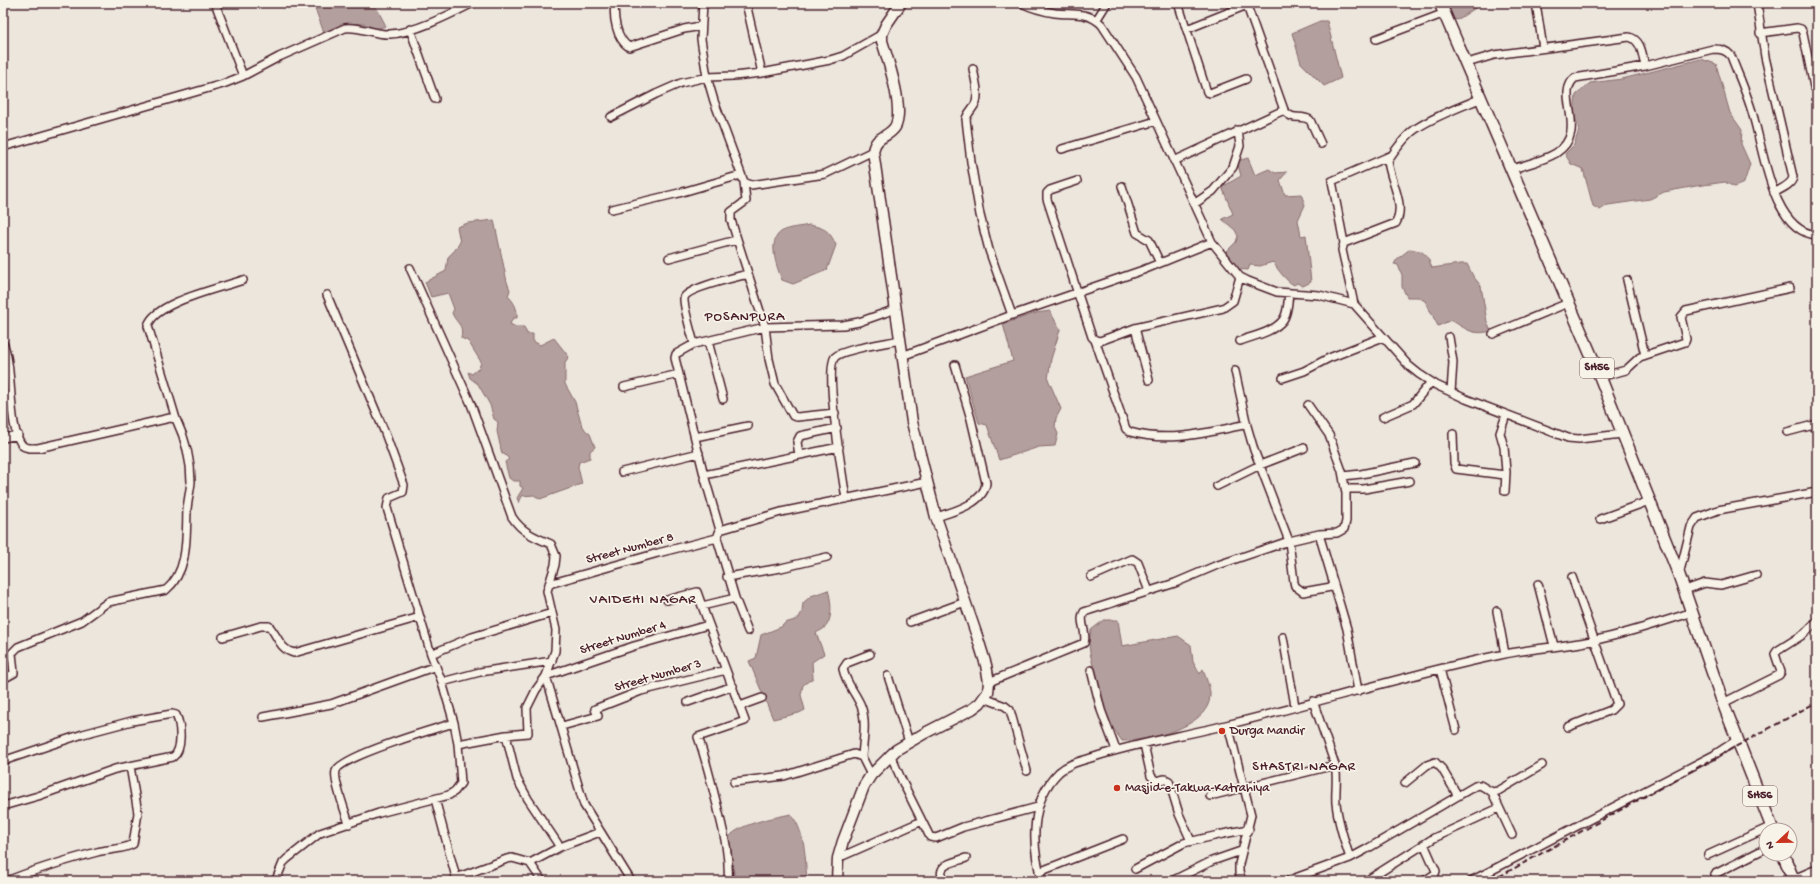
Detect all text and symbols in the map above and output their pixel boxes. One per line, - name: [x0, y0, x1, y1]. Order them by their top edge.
- district label: POSANPURA: [704, 309, 785, 326]
- road number: SH56: [1580, 358, 1614, 378]
- street label: Street Number 8: [585, 530, 675, 568]
- district label: VAIDEHI NAGAR: [589, 592, 696, 609]
- street label: Street Number 4: [578, 618, 668, 658]
- street label: Street Number 3: [613, 656, 703, 696]
- place label: Durga Mandir: [1229, 724, 1306, 739]
- marker: Durga Mandir: [1217, 726, 1227, 736]
- district label: SHASTRI NAGAR: [1252, 759, 1356, 776]
- place label: Masjid-e-Takwa-Katrahiya: [1125, 781, 1270, 796]
- marker: Masjid-e-Takwa-Katrahiya: [1112, 783, 1122, 793]
- road number: SH56: [1743, 786, 1777, 806]
- north arrow: [1758, 822, 1798, 862]
- text: N: [1764, 839, 1777, 851]

